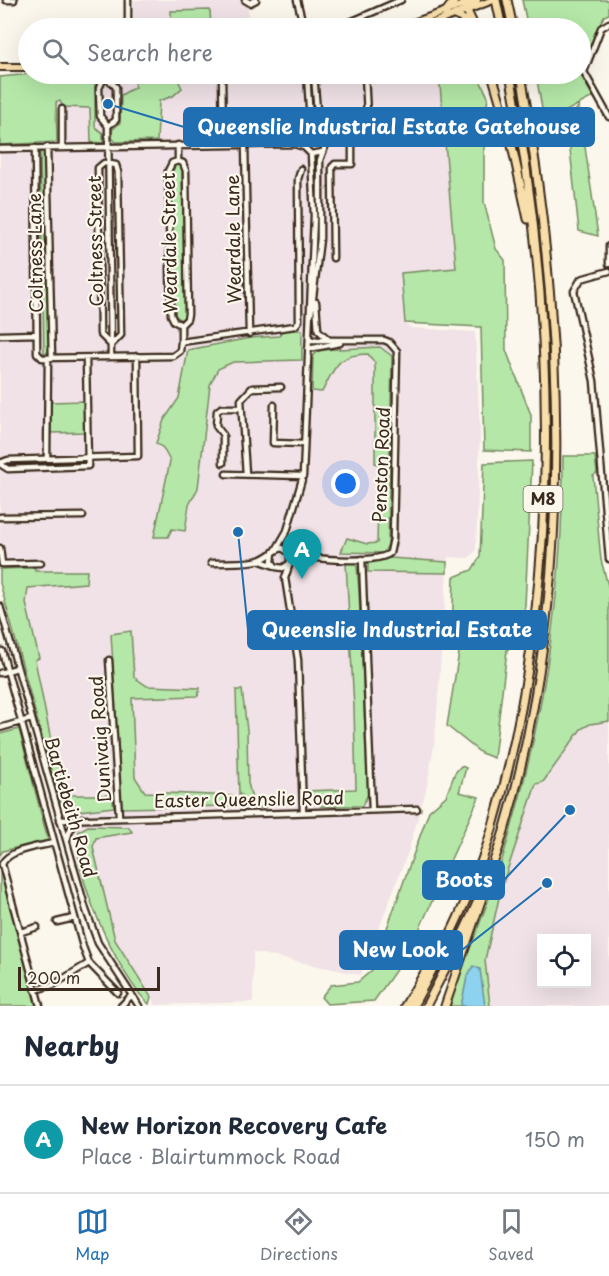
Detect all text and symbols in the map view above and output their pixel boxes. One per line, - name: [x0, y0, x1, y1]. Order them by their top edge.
- search box: [18, 18, 591, 84]
- icon: search: [39, 35, 72, 68]
- text: Search here: [87, 35, 213, 68]
- callout: Queenslie Industrial Estate Gatehouse: [184, 108, 594, 146]
- text: Queenslie Industrial Estate Gatehouse: [198, 111, 581, 141]
- street label: Weardale Street: [154, 172, 183, 314]
- street label: Weardale Lane: [218, 174, 247, 304]
- street label: Coltness Street: [80, 175, 109, 307]
- street label: Coltness Lane: [20, 193, 49, 313]
- street label: Penston Road: [365, 406, 396, 524]
- your location: [331, 469, 360, 498]
- road number: M8: [524, 486, 562, 512]
- pin: A: [282, 530, 322, 579]
- callout: Queenslie Industrial Estate: [248, 611, 546, 649]
- text: Queenslie Industrial Estate: [262, 614, 532, 644]
- street label: Dunivaig Road: [82, 675, 117, 803]
- street label: Bartiebeith Road: [38, 733, 105, 880]
- street label: Easter Queenslie Road: [154, 783, 344, 814]
- callout: Boots: [423, 861, 504, 899]
- text: Boots: [435, 864, 493, 894]
- callout: New Look: [340, 931, 462, 969]
- text: New Look: [353, 934, 449, 964]
- map controls: [537, 934, 591, 988]
- button: locate: [537, 934, 591, 988]
- scale bar: [18, 964, 160, 992]
- text: 200 m: [27, 965, 80, 989]
- text: Nearby: [24, 1026, 119, 1065]
- text: New Horizon Recovery Cafe: [81, 1108, 387, 1141]
- text: A: [36, 1124, 51, 1154]
- text: 150 m: [525, 1124, 585, 1154]
- text: Place · Blairtummock Road: [81, 1141, 341, 1171]
- tab: Map: [75, 1205, 109, 1265]
- tab: Directions: [260, 1205, 338, 1265]
- tab: Saved: [488, 1205, 534, 1265]

